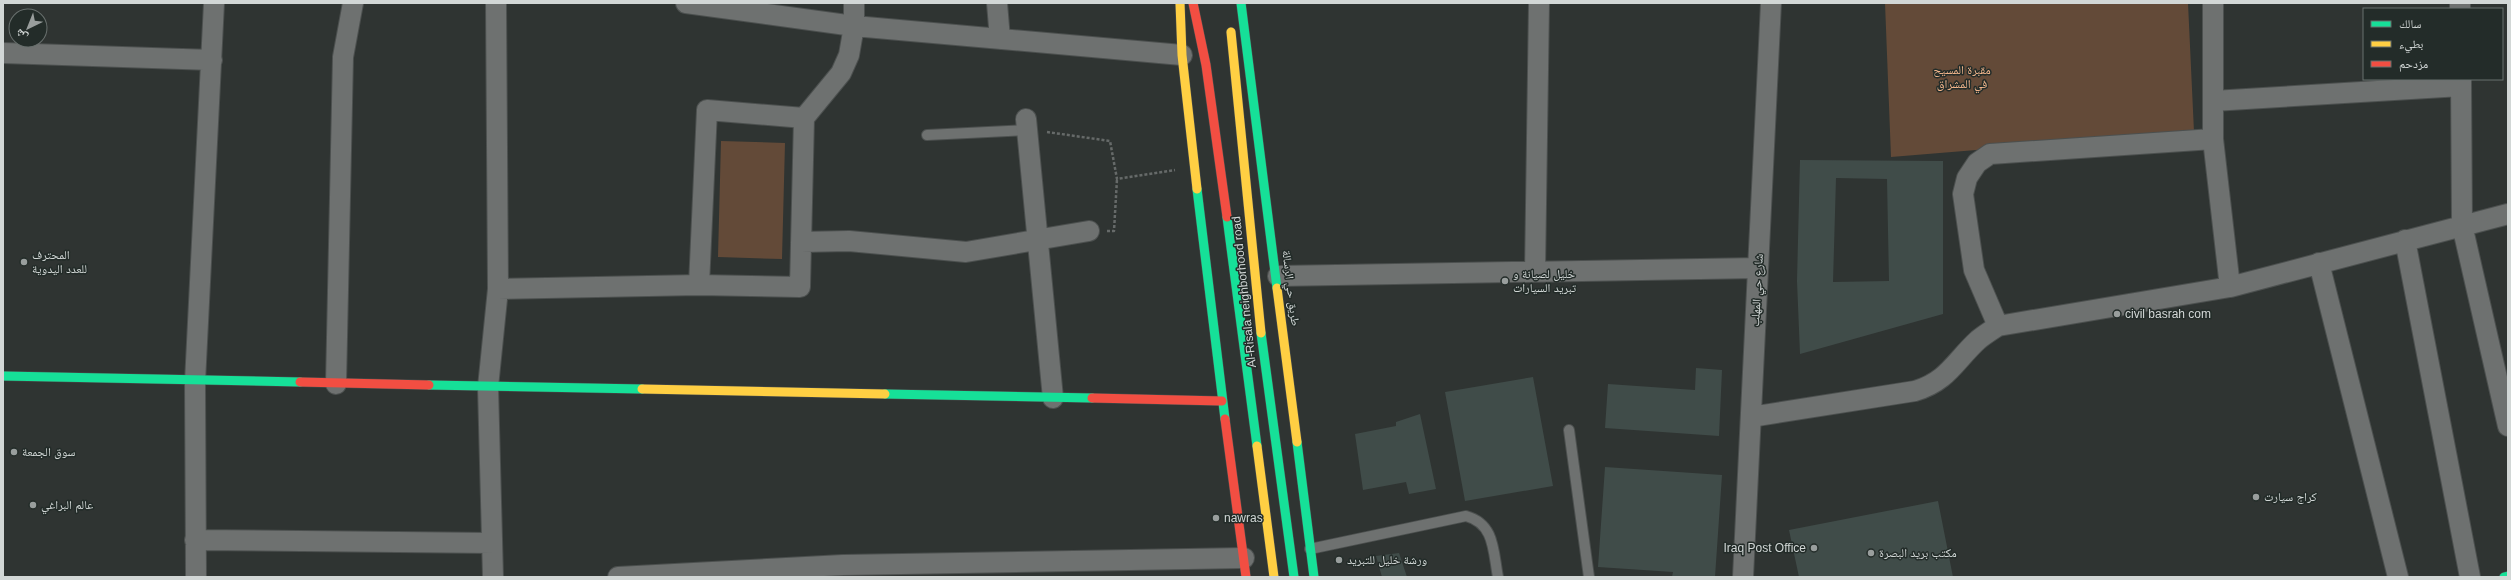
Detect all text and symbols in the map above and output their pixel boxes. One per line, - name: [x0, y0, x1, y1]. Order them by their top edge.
- north arrow: [8, 8, 48, 48]
- legend: [2363, 8, 2503, 80]
- text: سالك: [2399, 17, 2421, 31]
- text: ش: [13, 25, 31, 44]
- text: بطيء: [2399, 37, 2423, 54]
- text: مزدحم: [2399, 57, 2428, 72]
- park label: مقبرة المسيح في المشراق: [1933, 63, 1991, 94]
- street label: Al-Risala neighborhood road: [1229, 216, 1259, 368]
- place label: المحترف للعدد اليدوية: [32, 248, 87, 276]
- street label: طريق حي الرسالة: [1276, 249, 1303, 327]
- street label: شارع حي المهلب: [1748, 253, 1769, 327]
- marker: المحترف للعدد اليدوية: [19, 257, 29, 267]
- place label: خليل لصيانة و تبريد السيارات: [1513, 267, 1577, 295]
- marker: خليل لصيانة و تبريد السيارات: [1500, 276, 1510, 286]
- place label: civil basrah com: [2125, 307, 2211, 321]
- marker: civil basrah com: [2112, 309, 2122, 319]
- place label: سوق الجمعة: [22, 445, 75, 459]
- marker: سوق الجمعة: [9, 447, 19, 457]
- place label: كراج سيارت: [2264, 490, 2317, 504]
- marker: كراج سيارت: [2251, 492, 2261, 502]
- place label: عالم البراغي: [41, 498, 93, 515]
- marker: عالم البراغي: [28, 500, 38, 510]
- place label: nawras: [1224, 511, 1263, 525]
- marker: nawras: [1211, 513, 1221, 523]
- place label: Iraq Post Office: [1724, 541, 1806, 555]
- marker: Iraq Post Office: [1809, 543, 1819, 553]
- place label: مكتب بريد البصرة: [1879, 546, 1957, 560]
- marker: مكتب بريد البصرة: [1866, 548, 1876, 558]
- place label: ورشة خليل للتبريد: [1347, 553, 1427, 567]
- marker: ورشة خليل للتبريد: [1334, 555, 1344, 565]

